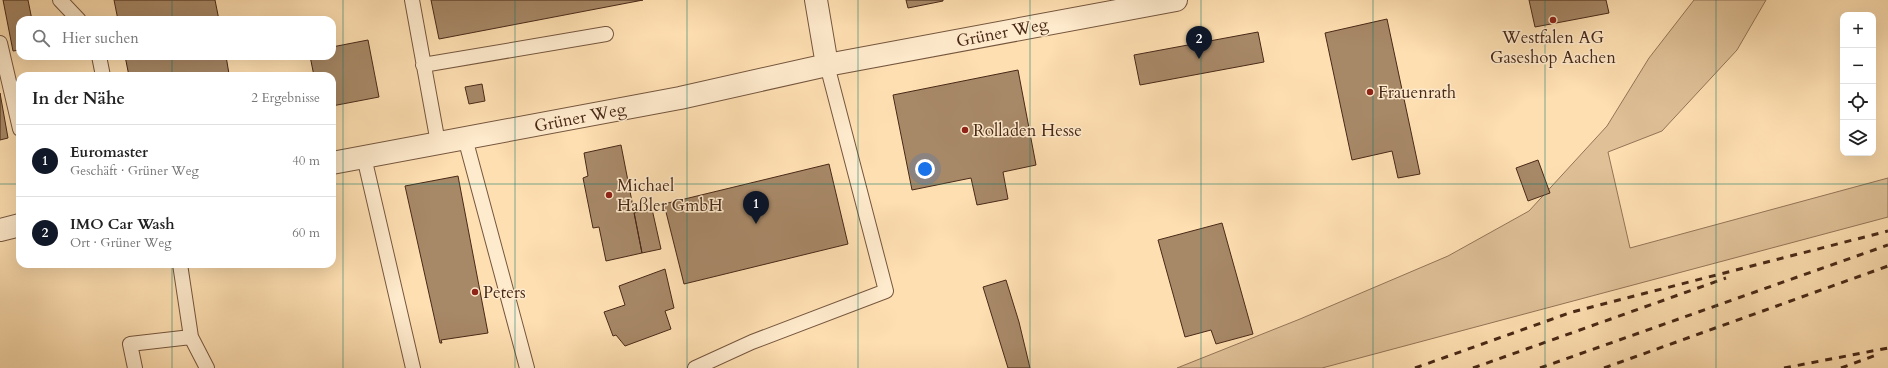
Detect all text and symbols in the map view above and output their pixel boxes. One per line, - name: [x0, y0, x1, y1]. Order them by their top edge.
- street label: Grüner Weg: [954, 12, 1050, 53]
- map controls: [1840, 12, 1876, 156]
- button: +: [1840, 12, 1876, 48]
- marker: Westfalen AG Gaseshop Aachen: [1548, 15, 1558, 25]
- search box: [16, 16, 336, 60]
- pin: 2: [1186, 26, 1212, 59]
- place label: Westfalen AG Gaseshop Aachen: [1490, 26, 1616, 69]
- icon: search: [30, 27, 52, 49]
- text: Hier suchen: [62, 28, 139, 48]
- button: −: [1840, 48, 1876, 84]
- place label: Frauenrath: [1378, 81, 1457, 104]
- button: locate: [1840, 84, 1876, 120]
- text: In der Nähe: [32, 87, 125, 110]
- marker: Frauenrath: [1365, 87, 1375, 97]
- text: 2 Ergebnisse: [251, 89, 320, 107]
- street label: Grüner Weg: [532, 97, 628, 138]
- place label: Rolladen Hesse: [973, 119, 1082, 142]
- button: layers: [1840, 120, 1876, 156]
- marker: Rolladen Hesse: [960, 125, 970, 135]
- text: Euromaster: [70, 142, 148, 162]
- text: 1: [42, 152, 48, 170]
- text: 40 m: [292, 152, 320, 170]
- your location: [915, 159, 935, 179]
- text: Geschäft · Grüner Weg: [70, 162, 199, 180]
- place label: Michael Haßler GmbH: [617, 174, 723, 217]
- marker: Michael Haßler GmbH: [604, 190, 614, 200]
- pin: 1: [743, 191, 769, 224]
- text: IMO Car Wash: [70, 214, 175, 234]
- text: 2: [42, 224, 48, 242]
- text: 60 m: [292, 224, 320, 242]
- text: Ort · Grüner Weg: [70, 234, 172, 252]
- place label: Peters: [483, 281, 526, 304]
- marker: Peters: [470, 287, 480, 297]

